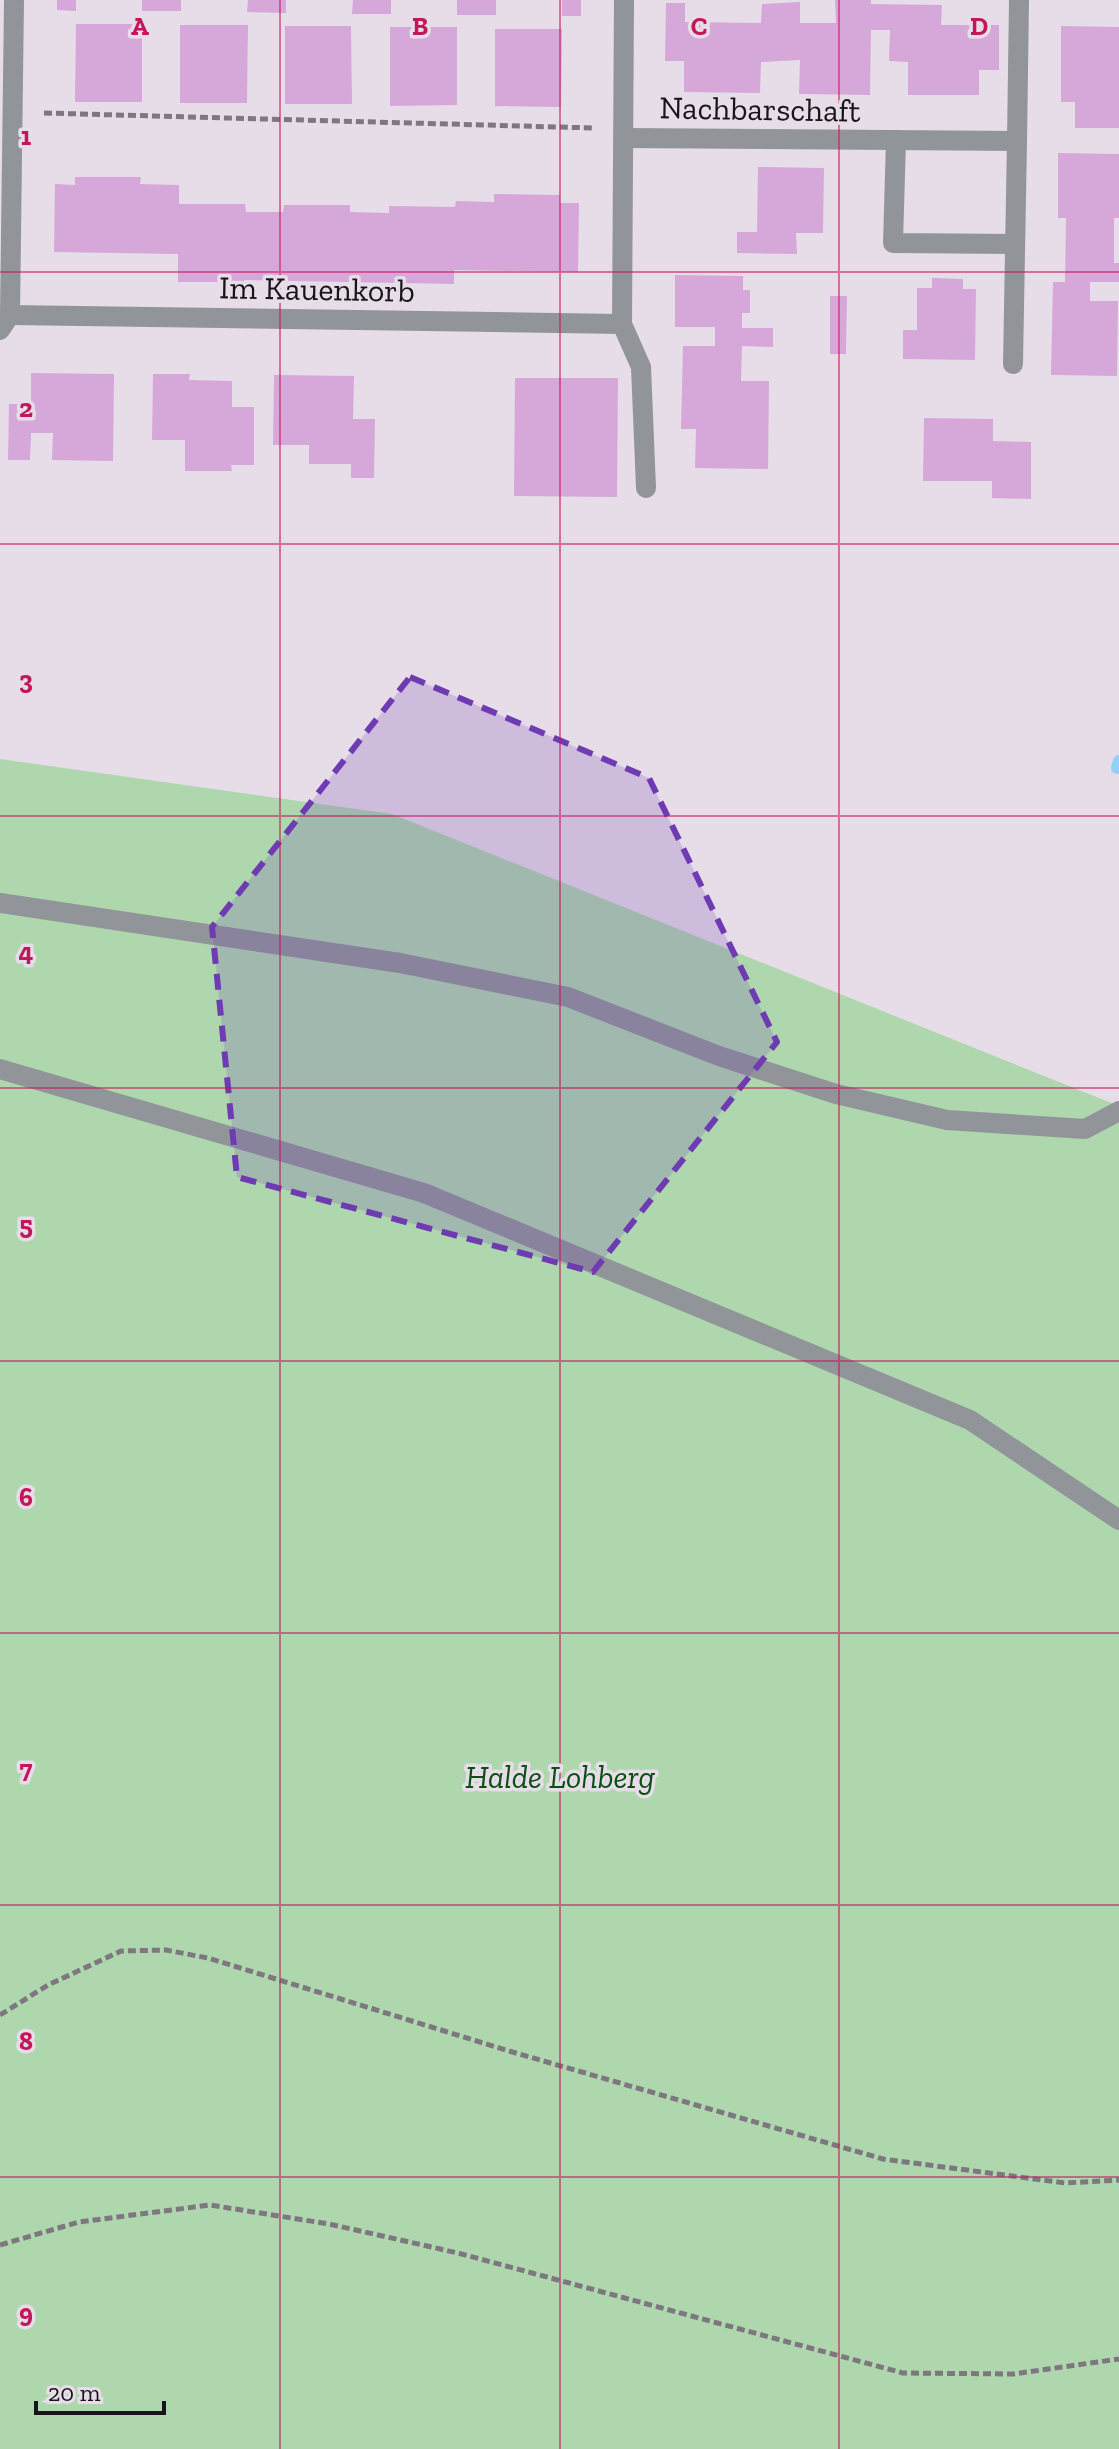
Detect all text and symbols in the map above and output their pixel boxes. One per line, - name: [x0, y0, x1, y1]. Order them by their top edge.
- text: A: [131, 10, 149, 42]
- text: B: [412, 10, 428, 42]
- text: C: [691, 10, 707, 42]
- text: D: [970, 10, 988, 42]
- street label: Nachbarschaft: [659, 88, 861, 130]
- text: 1: [21, 120, 32, 152]
- street label: Im Kauenkorb: [219, 268, 415, 310]
- text: 2: [19, 392, 33, 424]
- text: 3: [19, 664, 33, 696]
- text: 4: [19, 936, 34, 968]
- text: 5: [19, 1209, 33, 1241]
- text: 6: [19, 1481, 33, 1513]
- text: 7: [20, 1753, 33, 1785]
- park label: Halde Lohberg: [465, 1758, 655, 1796]
- text: 8: [19, 2025, 33, 2057]
- text: 9: [19, 2297, 33, 2329]
- scale bar: [36, 2365, 164, 2415]
- text: 20 m: [48, 2378, 101, 2407]

